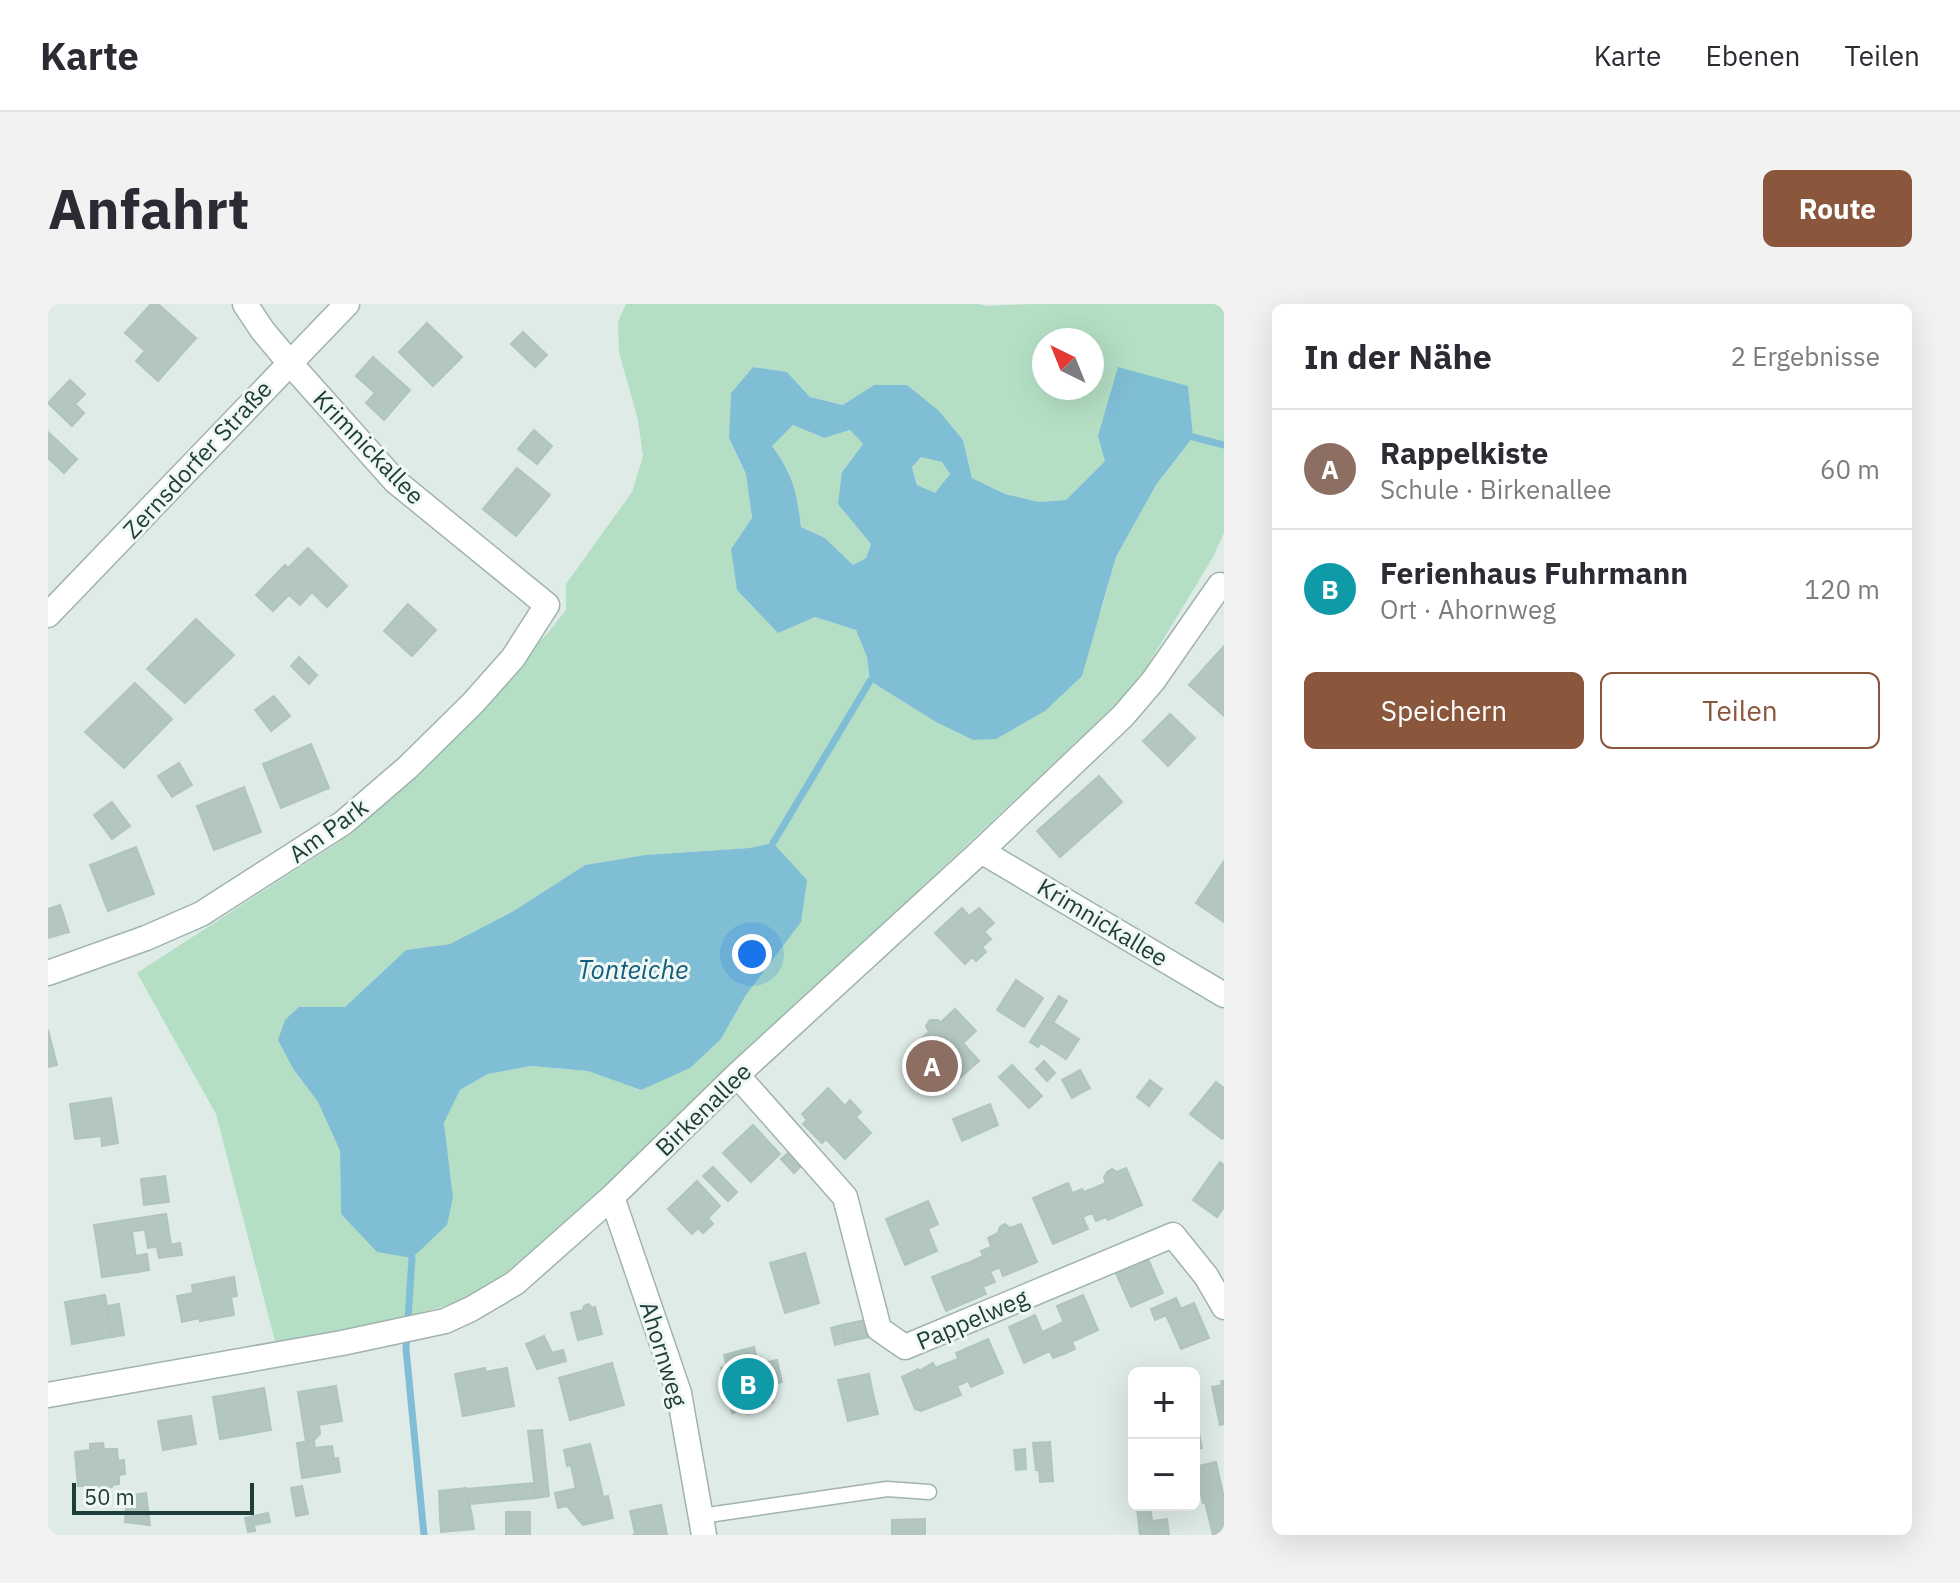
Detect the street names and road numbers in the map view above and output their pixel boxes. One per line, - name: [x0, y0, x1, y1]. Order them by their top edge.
- street label: Zernsdorfer Straße: [115, 373, 279, 545]
- street label: Krimnickallee: [306, 383, 432, 511]
- street label: Am Park: [282, 790, 374, 870]
- street label: Krimnickallee: [1032, 870, 1174, 974]
- street label: Birkenallee: [648, 1055, 758, 1163]
- street label: Pappelweg: [911, 1281, 1033, 1357]
- street label: Ahornweg: [633, 1297, 695, 1411]

